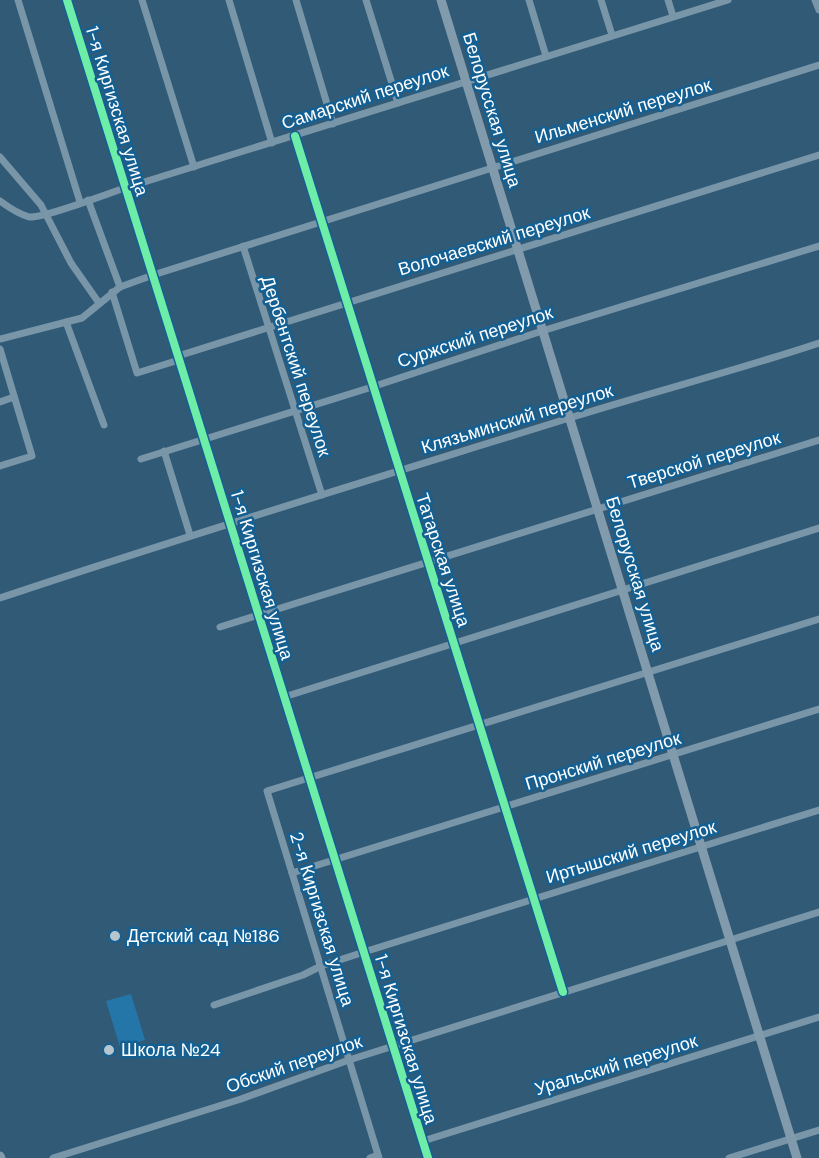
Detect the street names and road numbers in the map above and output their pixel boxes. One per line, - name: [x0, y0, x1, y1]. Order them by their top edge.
- street label: 1-я Киргизская улица: [80, 23, 155, 200]
- street label: Белорусская улица: [457, 30, 527, 191]
- street label: Самарский переулок: [278, 59, 452, 135]
- street label: Ильменский переулок: [532, 73, 714, 149]
- street label: Волочаевский переулок: [395, 200, 593, 282]
- street label: Дербентский переулок: [255, 272, 337, 460]
- street label: Суржский переулок: [394, 300, 556, 374]
- street label: Клязьминский переулок: [418, 378, 616, 460]
- street label: Тверской переулок: [625, 425, 783, 495]
- street label: 1-я Киргизская улица: [225, 487, 300, 664]
- street label: Татарская улица: [410, 490, 476, 631]
- street label: Белорусская улица: [600, 494, 670, 655]
- street label: Пронский переулок: [522, 726, 684, 796]
- street label: Иртышский переулок: [543, 815, 719, 889]
- street label: 2-я Киргизская улица: [284, 829, 360, 1010]
- street label: 1-я Киргизская улица: [369, 951, 444, 1128]
- street label: Обский переулок: [223, 1029, 365, 1099]
- street label: Уральский переулок: [532, 1029, 700, 1101]

